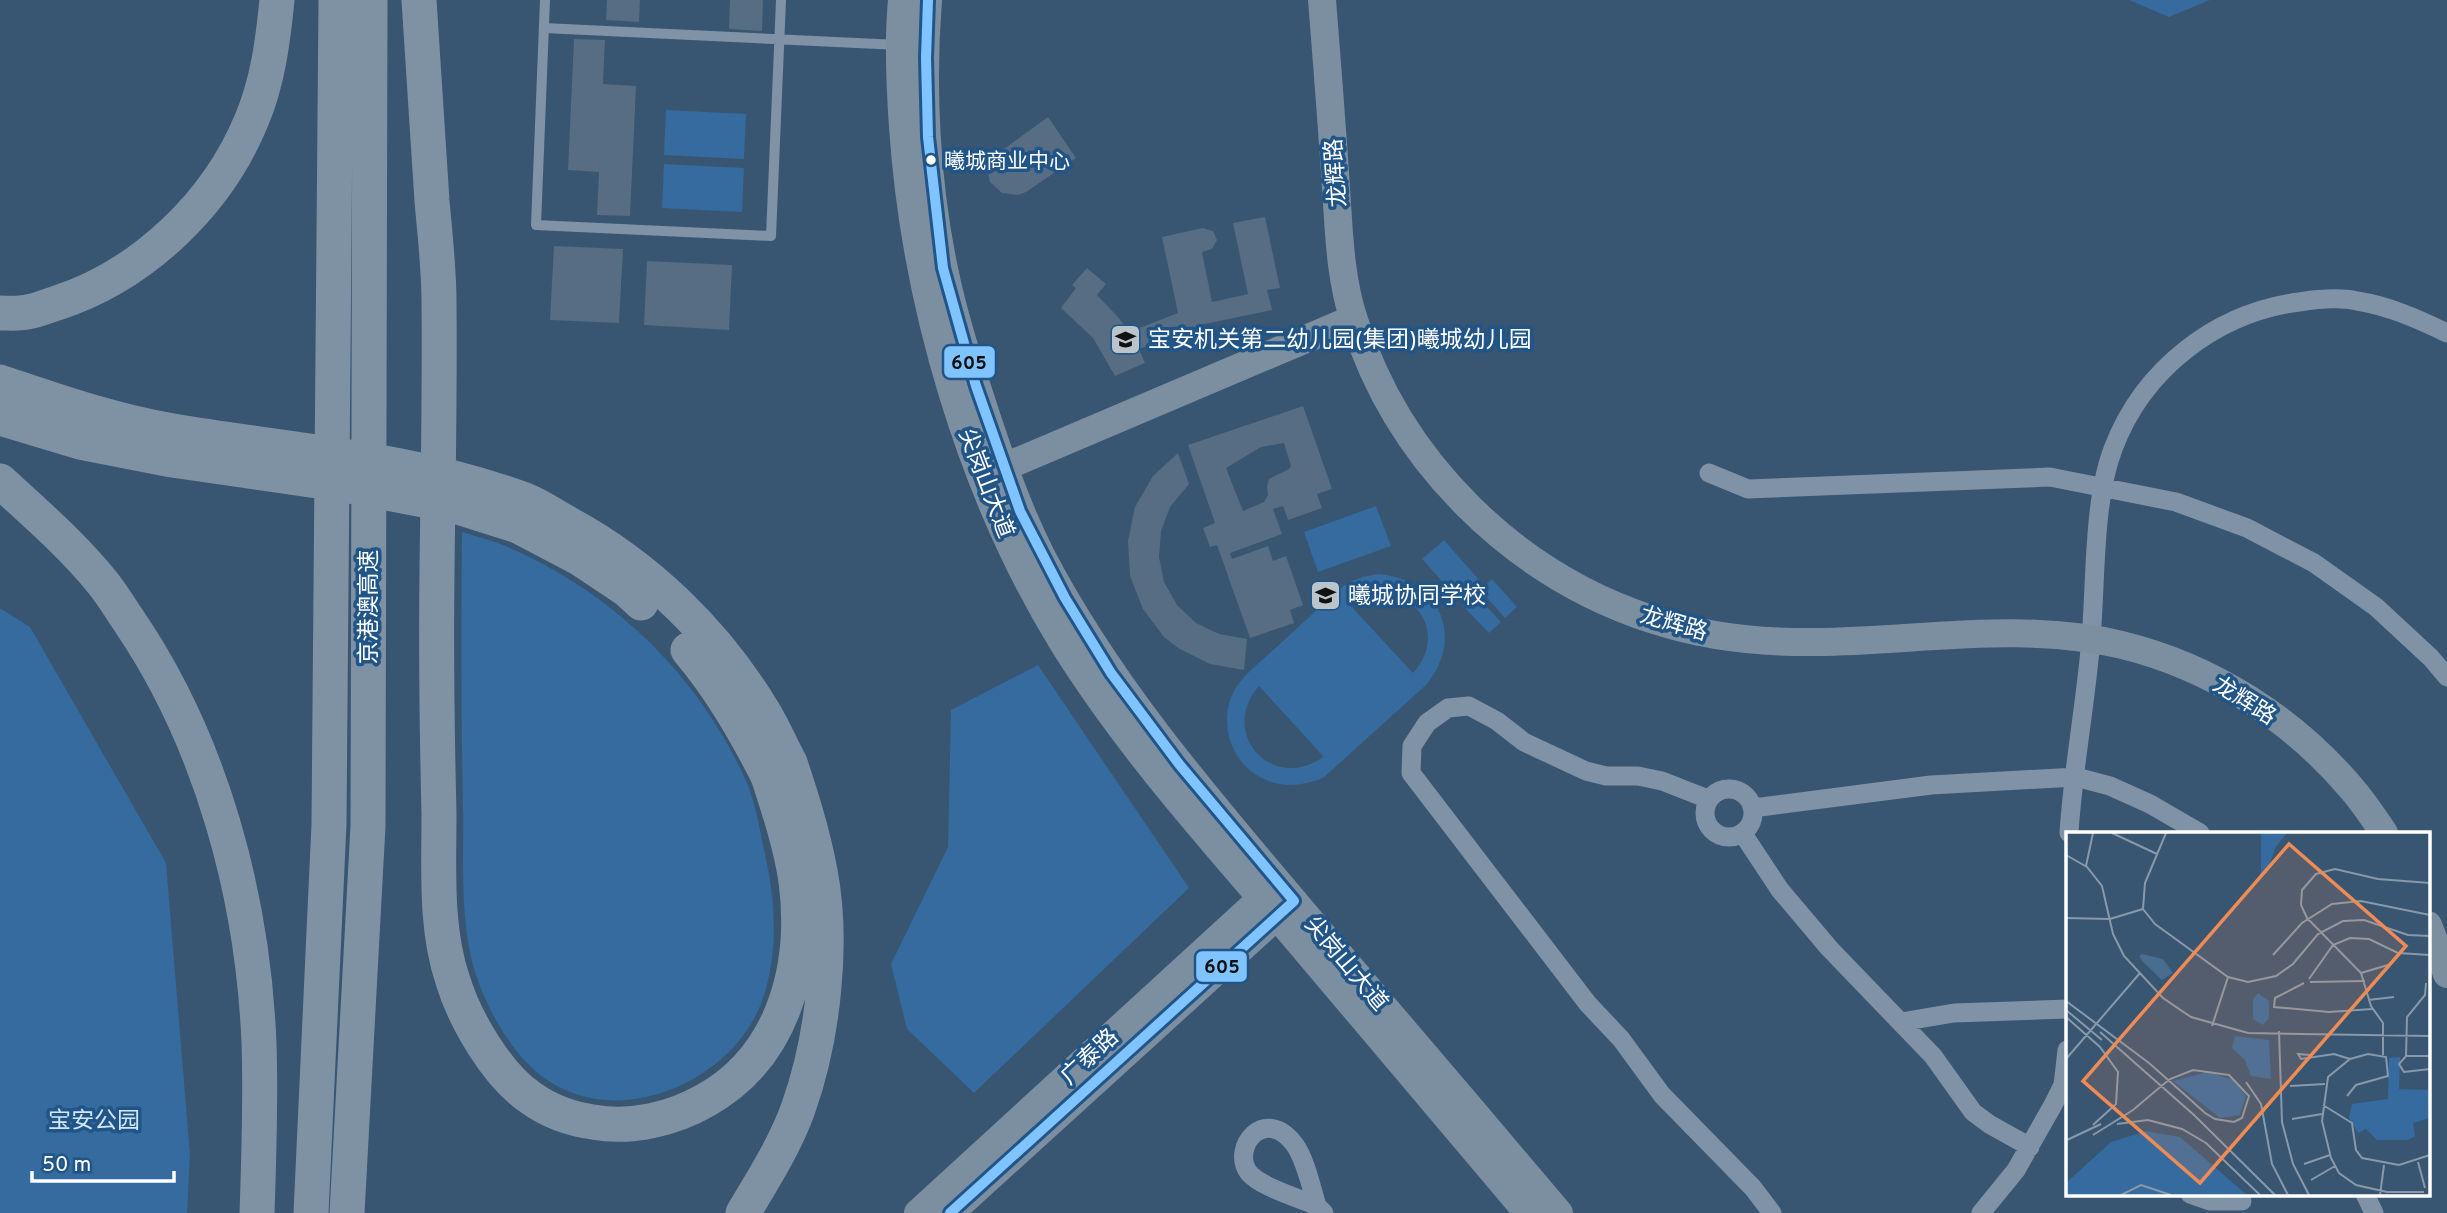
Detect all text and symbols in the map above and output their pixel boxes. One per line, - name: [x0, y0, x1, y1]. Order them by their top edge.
- street label: 龙辉路: [1321, 137, 1354, 208]
- place label: 曦城商业中心: [944, 149, 1070, 176]
- marker: 曦城商业中心: [924, 153, 938, 167]
- school or university icon: 宝安机关第二幼儿园(集团)曦城幼儿园: [1108, 322, 1142, 356]
- place label: 宝安机关第二幼儿园(集团)曦城幼儿园: [1148, 327, 1532, 356]
- line badge: 605: [943, 345, 996, 379]
- text: 605: [951, 352, 987, 376]
- street label: 尖岗山大道: [951, 425, 1019, 543]
- street label: 京港澳高速: [356, 550, 385, 665]
- school or university icon: 曦城协同学校: [1308, 578, 1342, 612]
- place label: 曦城协同学校: [1348, 583, 1486, 612]
- street label: 龙辉路: [1636, 602, 1710, 649]
- street label: 龙辉路: [2207, 672, 2281, 733]
- inset map: [2066, 832, 2430, 1196]
- street label: 尖岗山大道: [1297, 911, 1393, 1018]
- line badge: 605: [1195, 950, 1248, 983]
- text: 605: [1204, 956, 1240, 980]
- street label: 广泰路: [1056, 1024, 1126, 1092]
- park label: 宝安公园: [48, 1108, 140, 1137]
- scale bar: [32, 1140, 173, 1184]
- text: 50 m: [42, 1152, 91, 1179]

